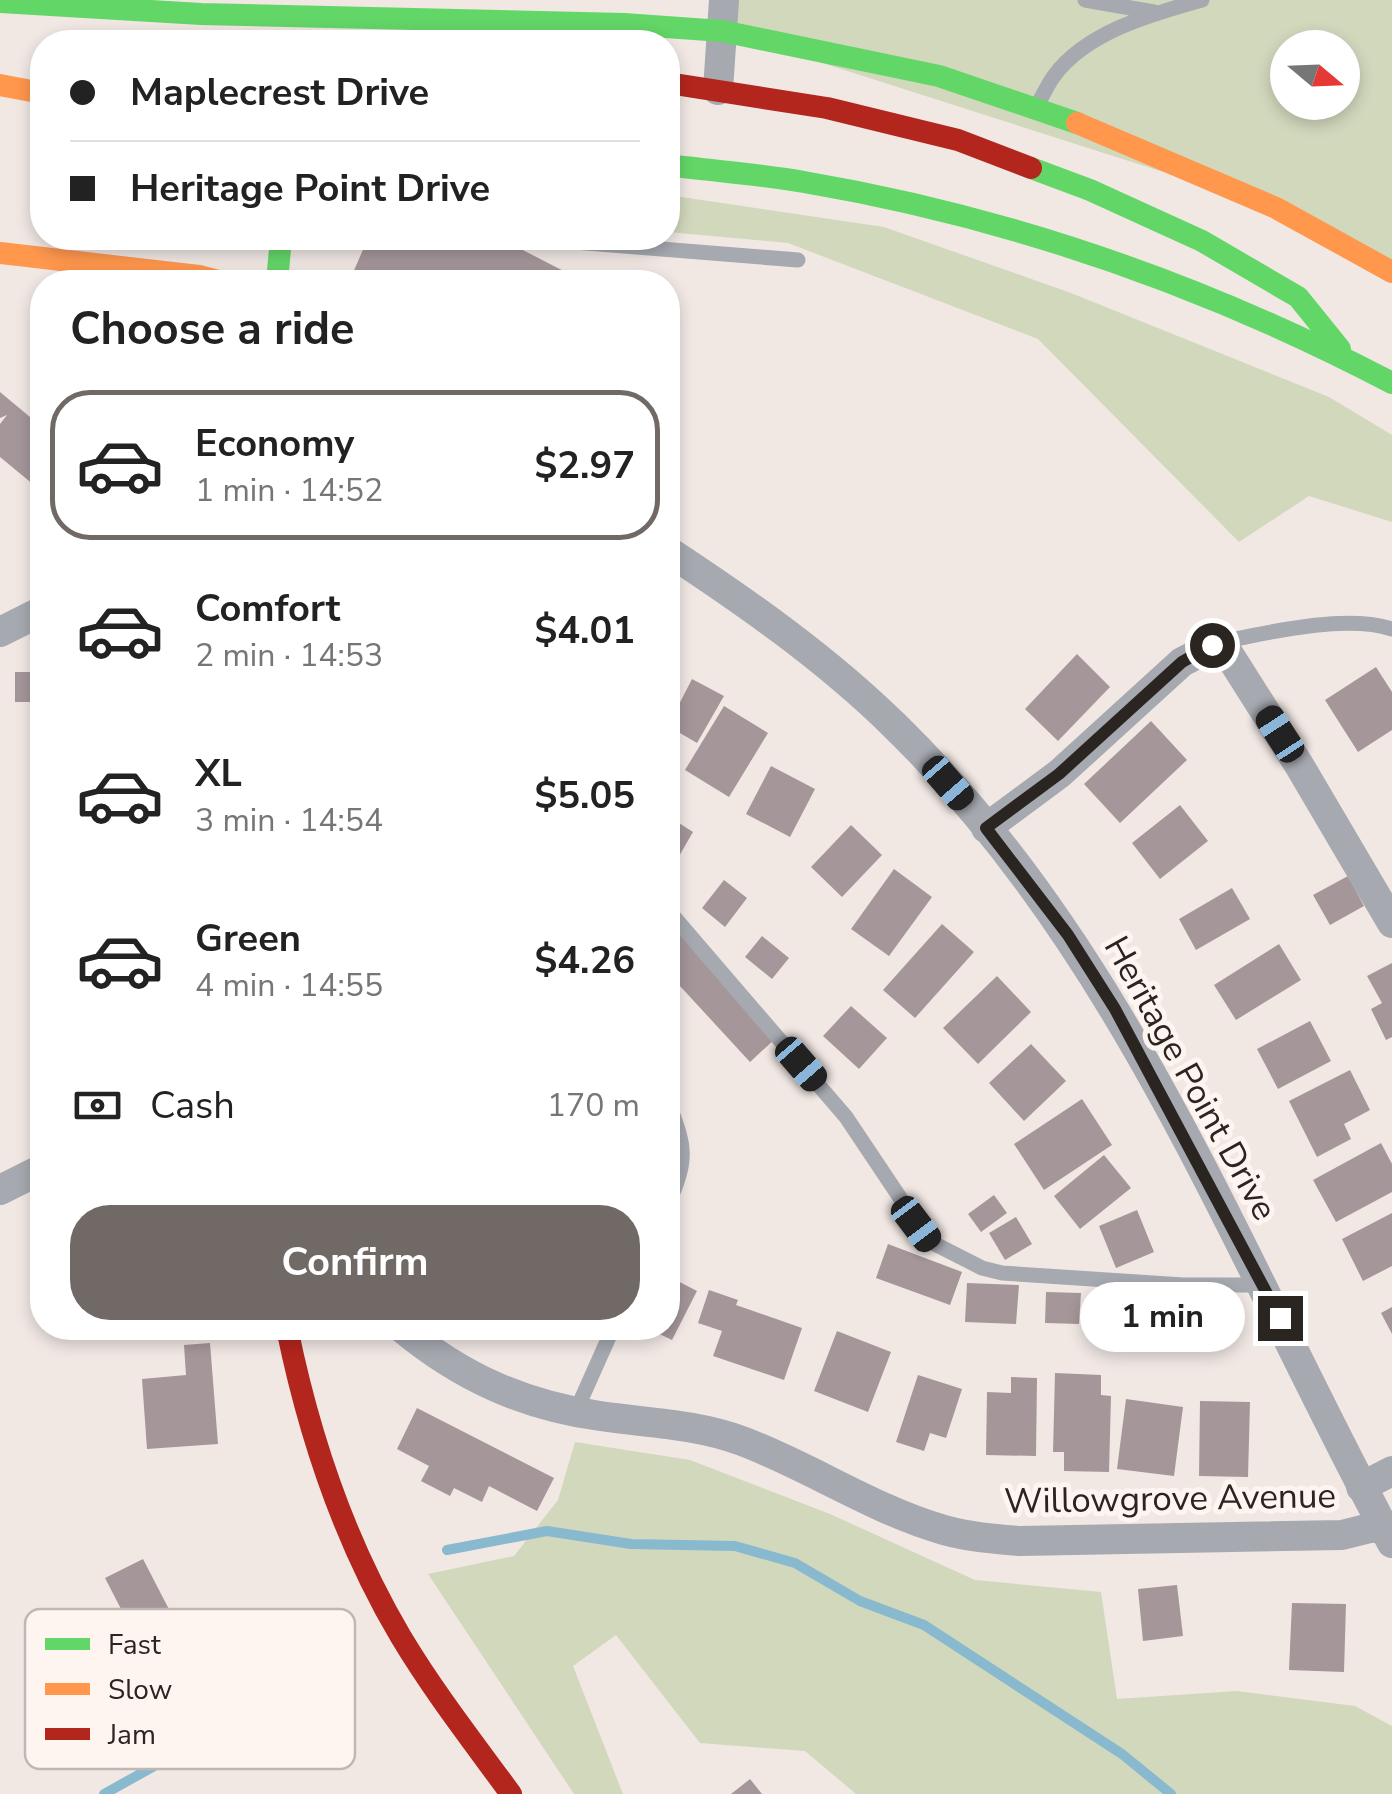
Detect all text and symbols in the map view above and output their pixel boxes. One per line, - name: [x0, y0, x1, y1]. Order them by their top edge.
- north arrow: [1270, 30, 1360, 120]
- map controls: [1270, 30, 1360, 120]
- text: Maplecrest Drive: [130, 67, 429, 118]
- text: Heritage Point Drive: [130, 163, 490, 214]
- text: Choose a ride: [70, 299, 355, 360]
- text: Economy: [195, 418, 354, 469]
- icon: car: [75, 420, 165, 510]
- text: $2.97: [534, 440, 635, 491]
- text: 1 min · 14:52: [195, 469, 383, 512]
- text: Comfort: [195, 583, 340, 634]
- icon: car: [75, 585, 165, 675]
- text: $4.01: [534, 605, 635, 656]
- route start: [1190, 623, 1235, 668]
- text: 2 min · 14:53: [195, 634, 383, 677]
- car: [1251, 701, 1309, 767]
- text: XL: [195, 748, 242, 799]
- icon: car: [75, 750, 165, 840]
- car: [917, 751, 979, 815]
- text: $5.05: [534, 770, 635, 821]
- text: 3 min · 14:54: [195, 799, 383, 842]
- text: Green: [195, 913, 301, 964]
- icon: car: [75, 915, 165, 1005]
- street label: Heritage Point Drive: [1093, 928, 1288, 1229]
- text: $4.26: [534, 935, 635, 986]
- text: 4 min · 14:55: [195, 964, 383, 1007]
- car: [770, 1032, 832, 1096]
- icon: cash: [70, 1078, 125, 1133]
- text: Cash: [150, 1080, 235, 1131]
- text: 170 m: [547, 1084, 640, 1127]
- car: [886, 1191, 946, 1257]
- button: Confirm: [70, 1205, 640, 1320]
- callout: 1 min: [1080, 1283, 1245, 1353]
- text: 1 min: [1121, 1295, 1204, 1338]
- route end: [1258, 1296, 1303, 1341]
- street label: Willowgrove Avenue: [1004, 1472, 1336, 1525]
- legend: [25, 1609, 355, 1769]
- text: Fast: [108, 1626, 161, 1664]
- text: Slow: [108, 1671, 172, 1709]
- text: Jam: [107, 1716, 156, 1754]

